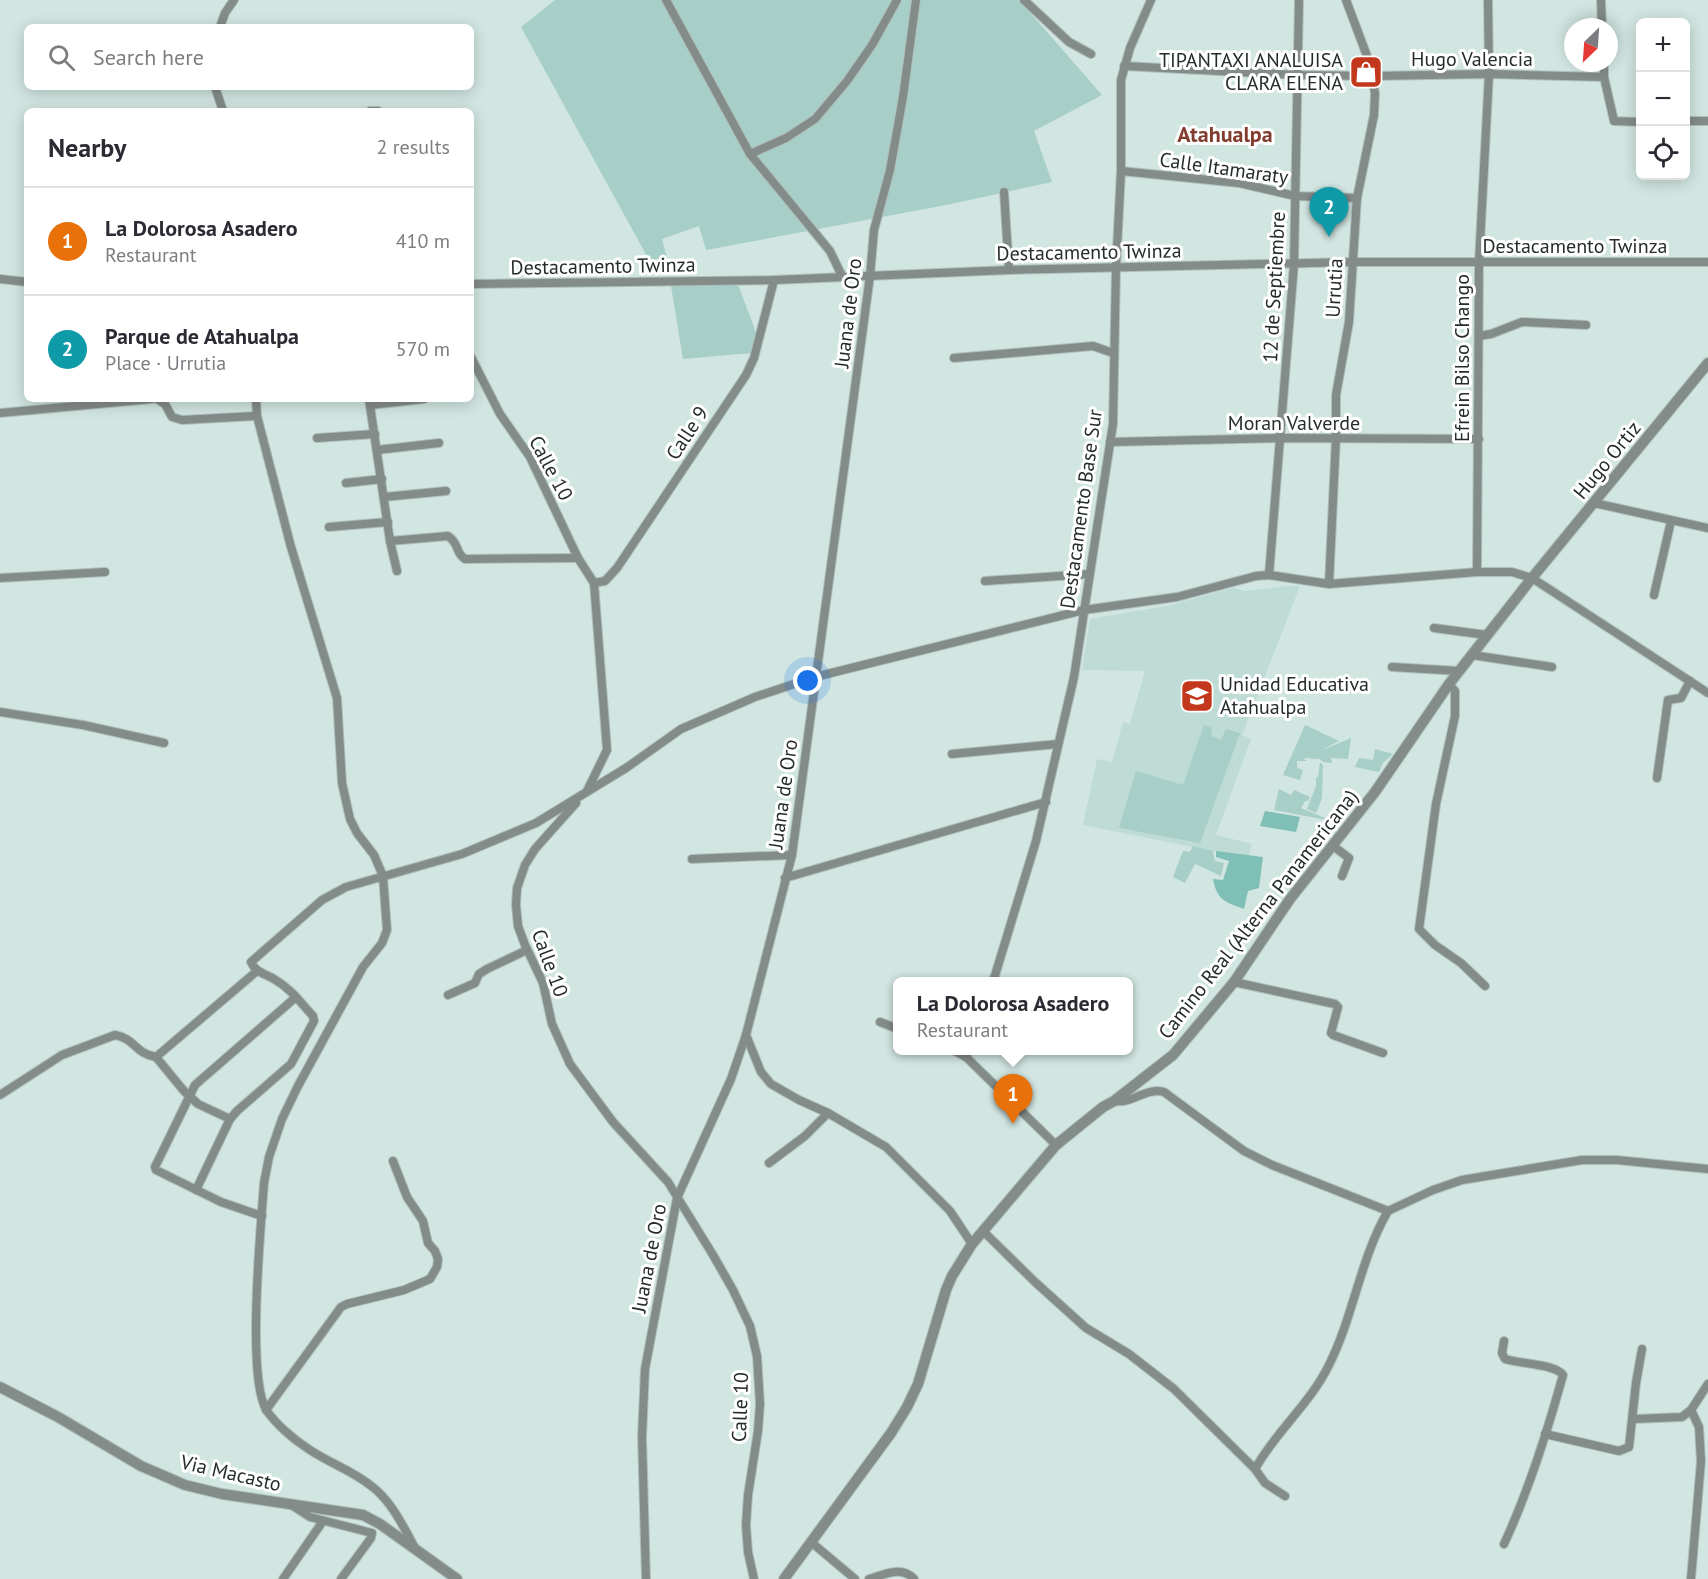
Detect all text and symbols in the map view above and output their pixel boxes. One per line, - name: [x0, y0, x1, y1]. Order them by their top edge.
- north arrow: [1564, 18, 1618, 72]
- map controls: [1636, 18, 1690, 180]
- button: +: [1636, 18, 1690, 72]
- search box: [24, 24, 474, 90]
- icon: search: [45, 41, 78, 74]
- text: Search here: [93, 43, 204, 71]
- street label: Hugo Valencia: [1411, 46, 1533, 72]
- place label: TIPANTAXI ANALUISA CLARA ELENA: [1159, 47, 1343, 96]
- shop icon: TIPANTAXI ANALUISA CLARA ELENA: [1348, 54, 1384, 90]
- button: −: [1636, 72, 1690, 126]
- district label: Atahualpa: [1177, 120, 1273, 148]
- button: locate: [1636, 126, 1690, 180]
- text: Nearby: [48, 131, 126, 164]
- text: 2 results: [377, 134, 450, 160]
- street label: Calle Itamaraty: [1158, 146, 1291, 190]
- pin: 2: [1310, 188, 1348, 237]
- street label: 12 de Septiembre: [1257, 211, 1291, 363]
- text: La Dolorosa Asadero: [105, 214, 298, 242]
- text: 1: [62, 228, 73, 254]
- text: 410 m: [396, 228, 450, 254]
- street label: Destacamento Twinza: [1482, 233, 1668, 259]
- street label: Destacamento Twinza: [996, 237, 1182, 267]
- text: Restaurant: [105, 242, 196, 268]
- street label: Destacamento Twinza: [510, 251, 696, 281]
- street label: Juana de Oro: [828, 257, 868, 370]
- street label: Urrutia: [1319, 258, 1349, 318]
- street label: Efrein Bilso Chango: [1449, 274, 1475, 442]
- text: Parque de Atahualpa: [105, 322, 299, 350]
- text: 2: [62, 336, 73, 362]
- text: 570 m: [396, 336, 450, 362]
- text: Place · Urrutia: [105, 350, 226, 376]
- street label: Calle 9: [660, 401, 714, 465]
- street label: Destacamento Base Sur: [1054, 407, 1108, 610]
- street label: Moran Valverde: [1228, 410, 1360, 436]
- street label: Hugo Ortiz: [1568, 416, 1646, 504]
- street label: Calle 10: [523, 431, 579, 505]
- your location: [793, 666, 822, 695]
- place label: Unidad Educativa Atahualpa: [1220, 671, 1369, 720]
- school or university icon: Unidad Educativa Atahualpa: [1179, 678, 1215, 714]
- street label: Juana de Oro: [762, 738, 804, 851]
- street label: Camino Real (Alterna Panamericana): [1152, 784, 1364, 1044]
- street label: Calle 10: [526, 926, 574, 1000]
- popup: [893, 977, 1133, 1055]
- text: La Dolorosa Asadero: [917, 989, 1109, 1017]
- text: Restaurant: [917, 1017, 1008, 1043]
- pin: 1: [994, 1074, 1032, 1124]
- street label: Juana de Oro: [626, 1201, 672, 1316]
- street label: Calle 10: [726, 1371, 754, 1442]
- street label: Via Macasto: [177, 1449, 284, 1497]

